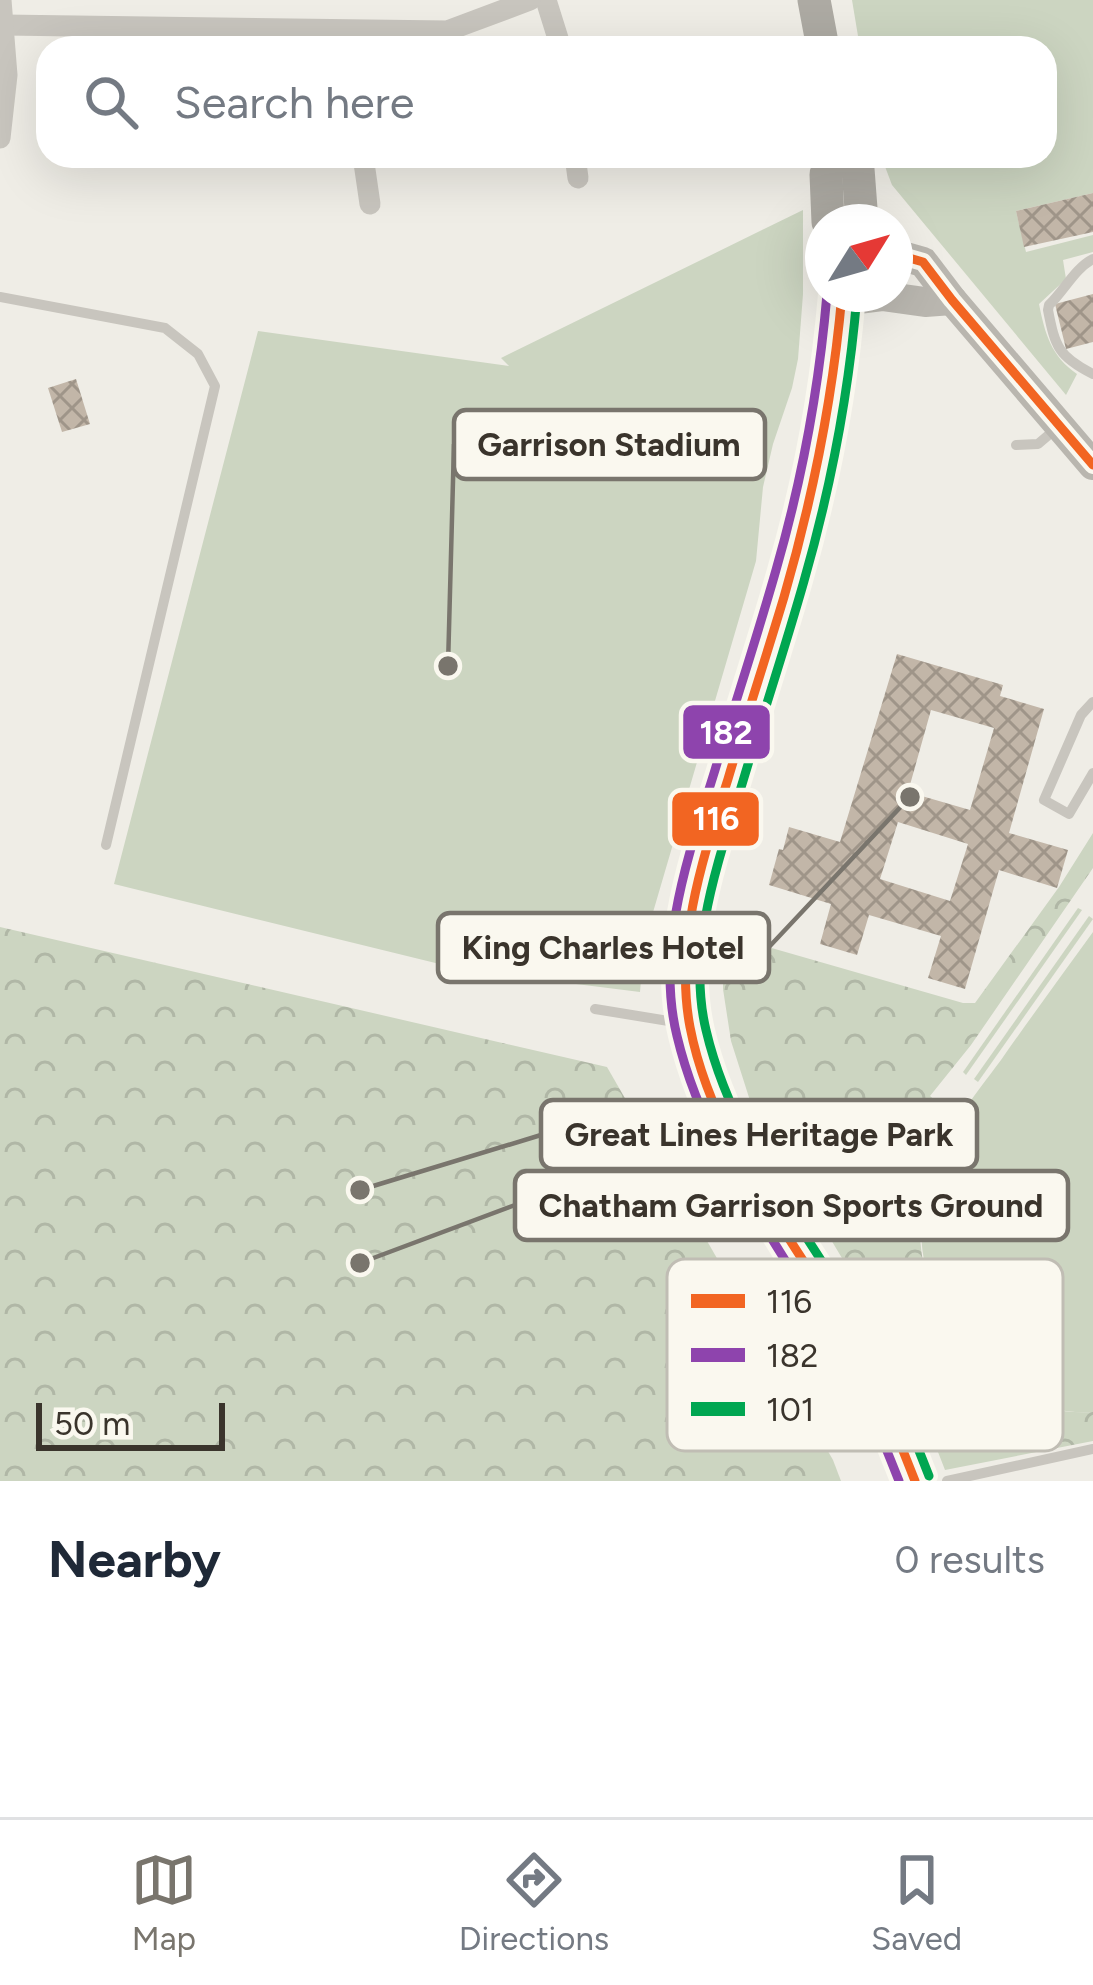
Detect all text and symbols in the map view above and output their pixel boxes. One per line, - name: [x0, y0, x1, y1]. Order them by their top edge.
- search box: [36, 36, 1057, 168]
- icon: search: [78, 69, 144, 135]
- text: Search here: [174, 75, 414, 129]
- north arrow: [805, 204, 913, 312]
- callout: Garrison Stadium: [454, 410, 765, 479]
- text: Garrison Stadium: [477, 425, 741, 464]
- line badge: 182: [681, 703, 772, 761]
- text: 182: [699, 713, 753, 752]
- line badge: 116: [670, 790, 761, 848]
- text: 116: [693, 799, 740, 838]
- callout: King Charles Hotel: [438, 913, 769, 982]
- text: King Charles Hotel: [462, 928, 744, 967]
- callout: Great Lines Heritage Park: [541, 1100, 977, 1169]
- text: Great Lines Heritage Park: [565, 1115, 954, 1154]
- callout: Chatham Garrison Sports Ground: [515, 1171, 1068, 1240]
- text: Chatham Garrison Sports Ground: [539, 1186, 1043, 1225]
- legend: [667, 1259, 1063, 1451]
- text: 116: [766, 1282, 812, 1321]
- text: 182: [766, 1336, 818, 1375]
- text: 101: [766, 1390, 814, 1429]
- scale bar: [36, 1397, 225, 1450]
- text: 50 m: [54, 1404, 130, 1443]
- text: Nearby: [48, 1529, 221, 1590]
- text: 0 results: [894, 1536, 1045, 1583]
- tab: Map: [131, 1847, 197, 1958]
- tab: Directions: [459, 1847, 609, 1958]
- tab: Saved: [871, 1847, 962, 1958]

